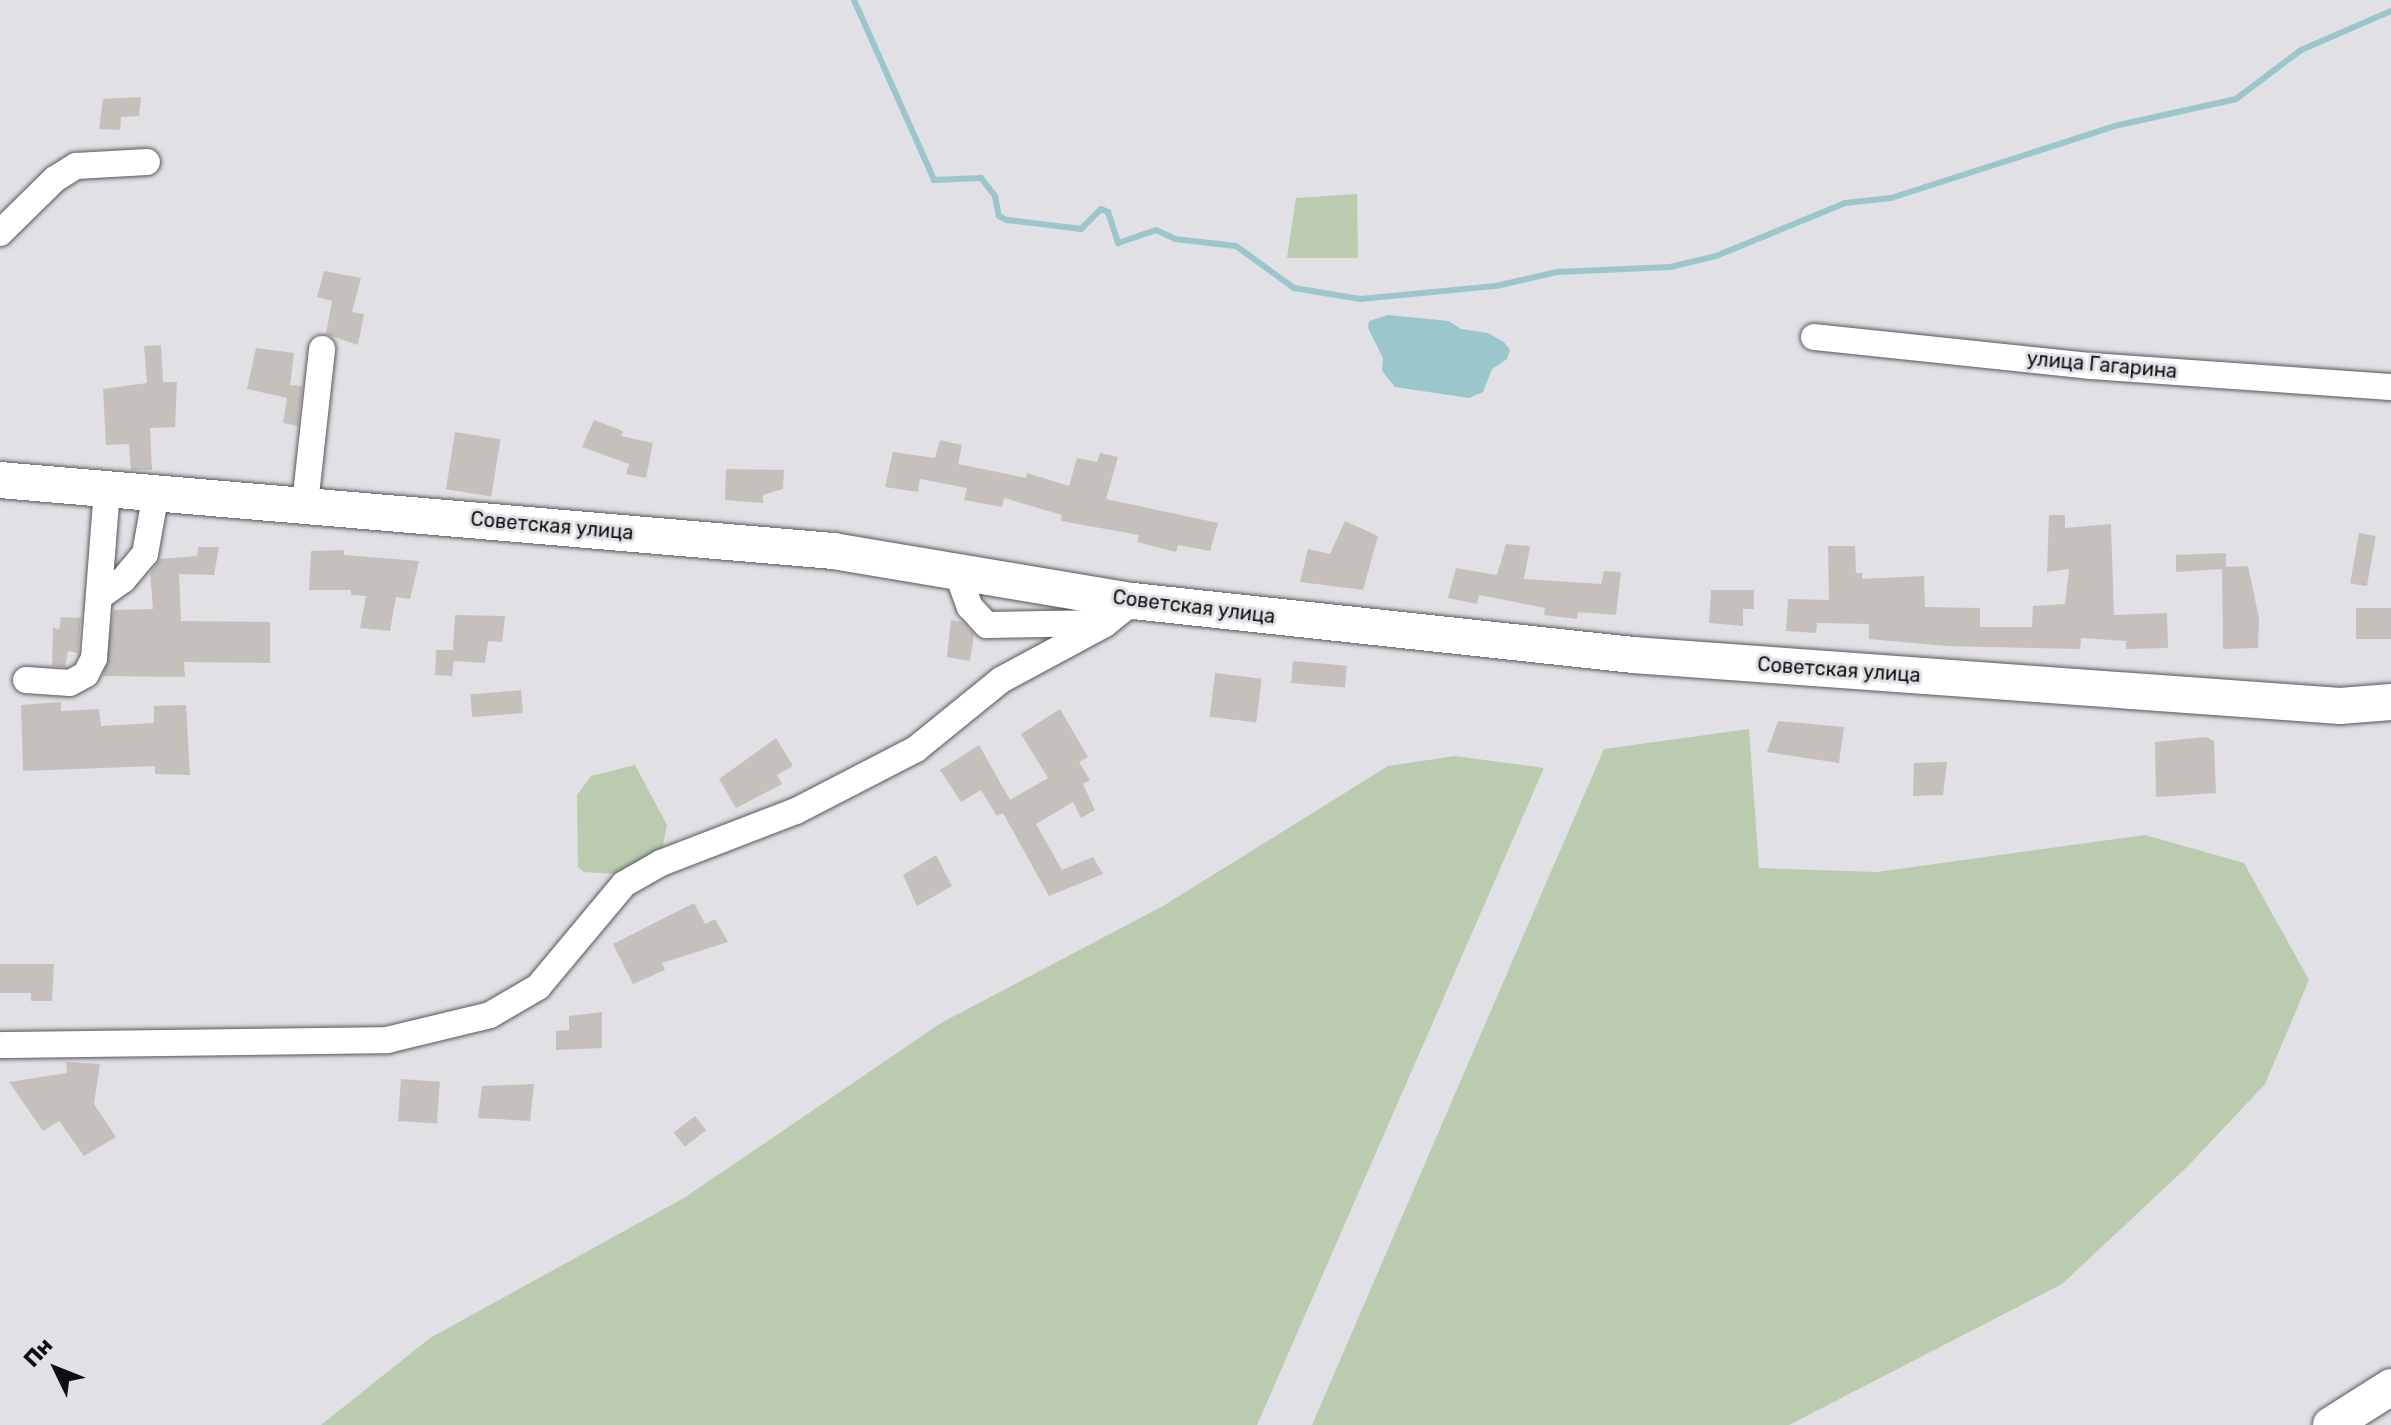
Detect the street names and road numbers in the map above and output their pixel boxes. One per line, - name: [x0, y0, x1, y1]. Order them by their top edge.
- street label: улица Гагарина: [2026, 346, 2178, 384]
- street label: Советская улица: [469, 507, 635, 545]
- street label: Советская улица: [1111, 585, 1277, 629]
- street label: Советская улица: [1757, 652, 1921, 688]

